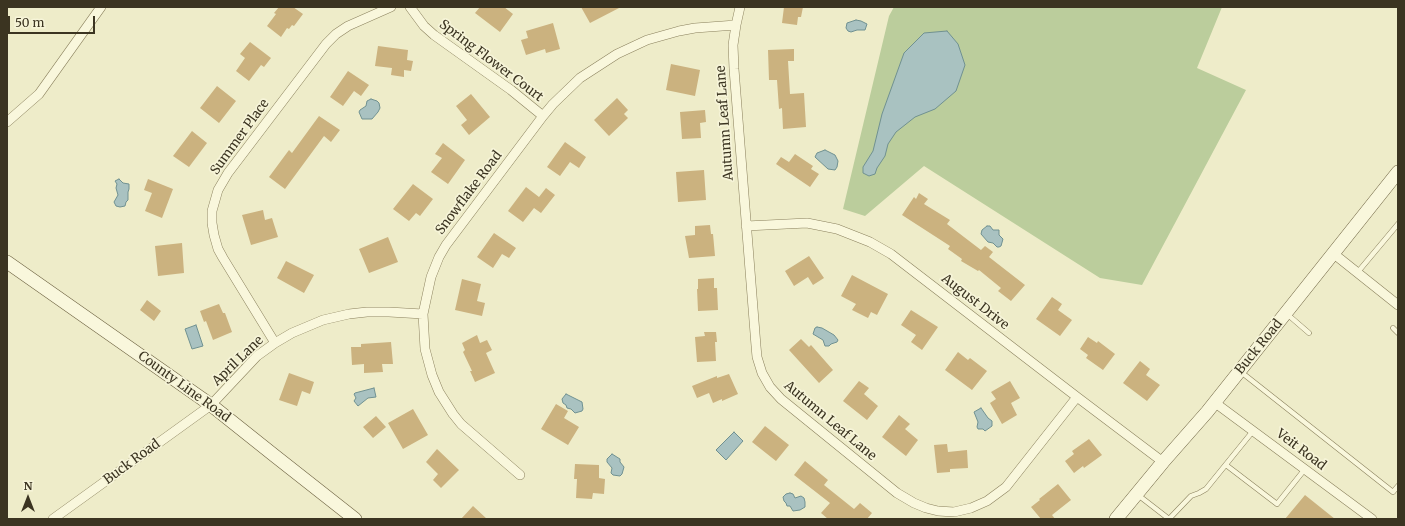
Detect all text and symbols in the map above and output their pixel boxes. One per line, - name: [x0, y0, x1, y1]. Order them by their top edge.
- scale bar: [10, 8, 97, 34]
- text: 50 m: [15, 15, 44, 30]
- street label: Spring Flower Court: [436, 17, 546, 105]
- street label: Autumn Leaf Lane: [713, 65, 737, 181]
- street label: Summer Place: [207, 96, 273, 178]
- street label: Snowflake Road: [433, 148, 505, 238]
- street label: August Drive: [938, 271, 1012, 333]
- street label: Buck Road: [1232, 316, 1286, 378]
- street label: April Lane: [209, 333, 267, 389]
- street label: County Line Road: [135, 348, 233, 426]
- street label: Autumn Leaf Lane: [781, 378, 879, 464]
- street label: Veit Road: [1273, 426, 1329, 474]
- street label: Buck Road: [101, 436, 163, 488]
- north arrow: [8, 478, 48, 518]
- text: N: [24, 479, 32, 493]

